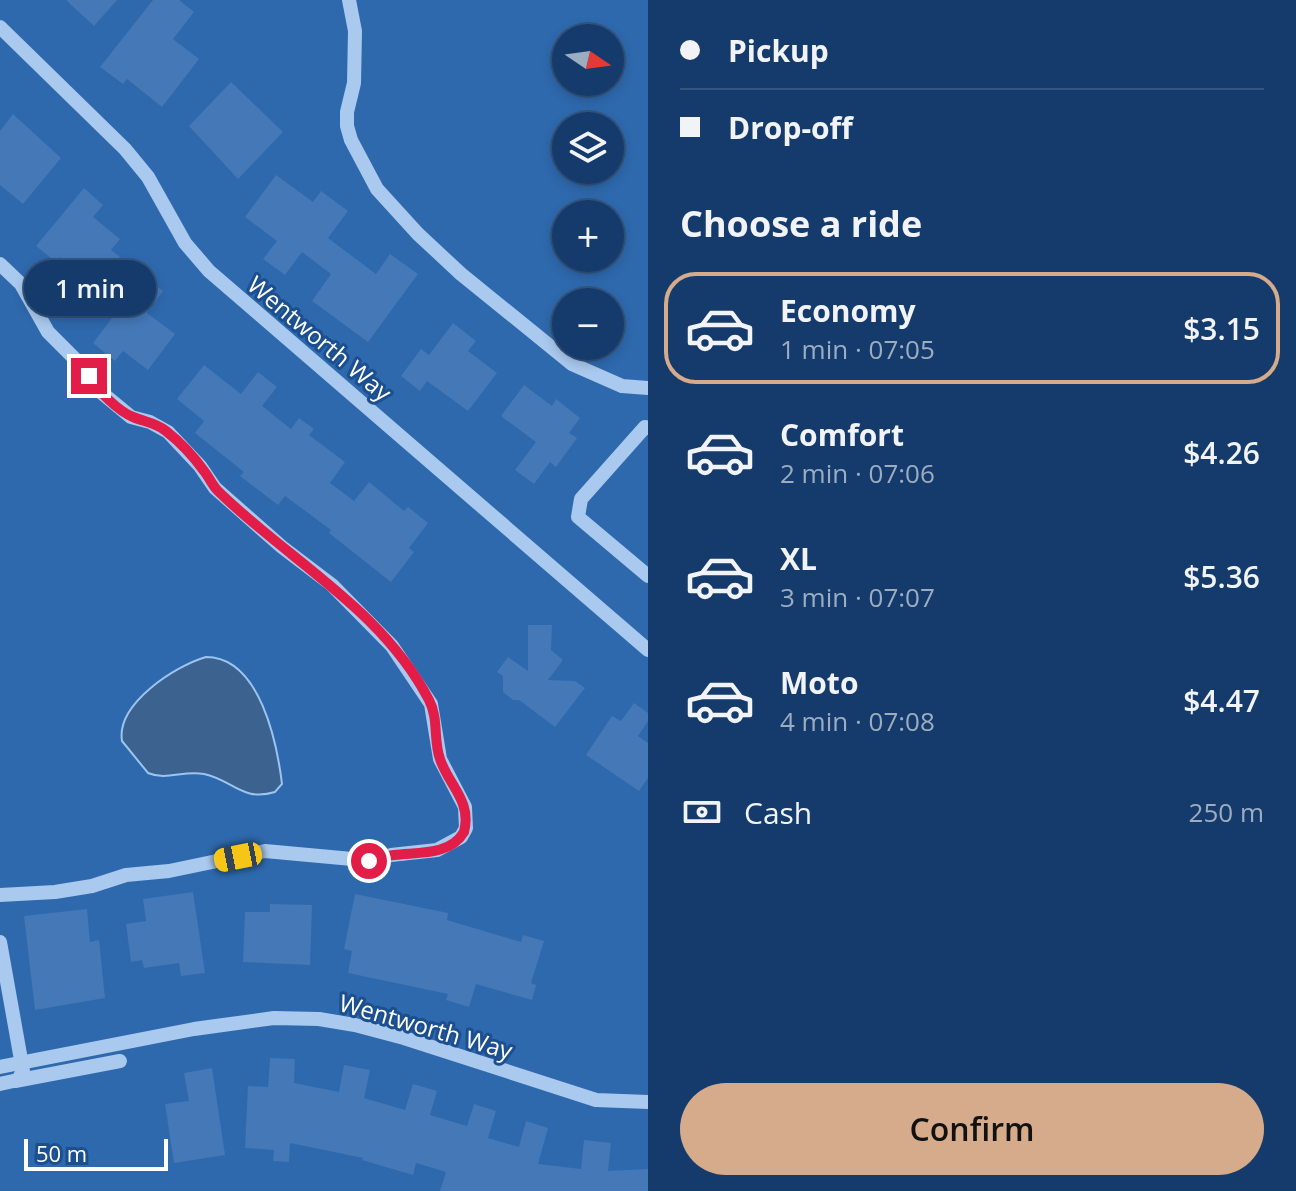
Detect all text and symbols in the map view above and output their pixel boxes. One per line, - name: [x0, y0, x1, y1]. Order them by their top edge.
- north arrow: [552, 24, 624, 96]
- map controls: [552, 24, 624, 360]
- text: Pickup: [728, 30, 829, 71]
- text: Drop-off: [728, 107, 853, 148]
- button: layers: [552, 112, 624, 184]
- text: Choose a ride: [680, 199, 922, 248]
- button: +: [552, 200, 624, 272]
- callout: 1 min: [23, 260, 155, 316]
- street label: Wentworth Way: [241, 268, 400, 409]
- text: 1 min: [55, 270, 125, 306]
- button: −: [552, 288, 624, 360]
- text: Economy: [780, 290, 916, 331]
- icon: car: [684, 292, 756, 364]
- text: $3.15: [1183, 308, 1260, 349]
- text: 1 min · 07:05: [780, 331, 935, 367]
- route end: [71, 358, 107, 394]
- text: Comfort: [780, 414, 904, 455]
- icon: car: [684, 416, 756, 488]
- text: $4.26: [1183, 432, 1260, 473]
- text: 2 min · 07:06: [780, 455, 935, 491]
- text: XL: [780, 538, 817, 579]
- icon: car: [684, 540, 756, 612]
- text: $5.36: [1183, 556, 1260, 597]
- text: 3 min · 07:07: [780, 579, 935, 615]
- text: Moto: [780, 662, 858, 703]
- icon: car: [684, 664, 756, 736]
- text: $4.47: [1183, 680, 1260, 721]
- text: 4 min · 07:08: [780, 703, 935, 739]
- icon: cash: [680, 790, 724, 834]
- text: Cash: [744, 792, 812, 833]
- text: 250 m: [1189, 794, 1264, 830]
- car: [212, 841, 264, 873]
- route start: [351, 843, 387, 879]
- street label: Wentworth Way: [336, 985, 517, 1067]
- button: Confirm: [680, 1083, 1264, 1175]
- scale bar: [24, 1135, 168, 1171]
- text: 50 m: [36, 1138, 87, 1168]

